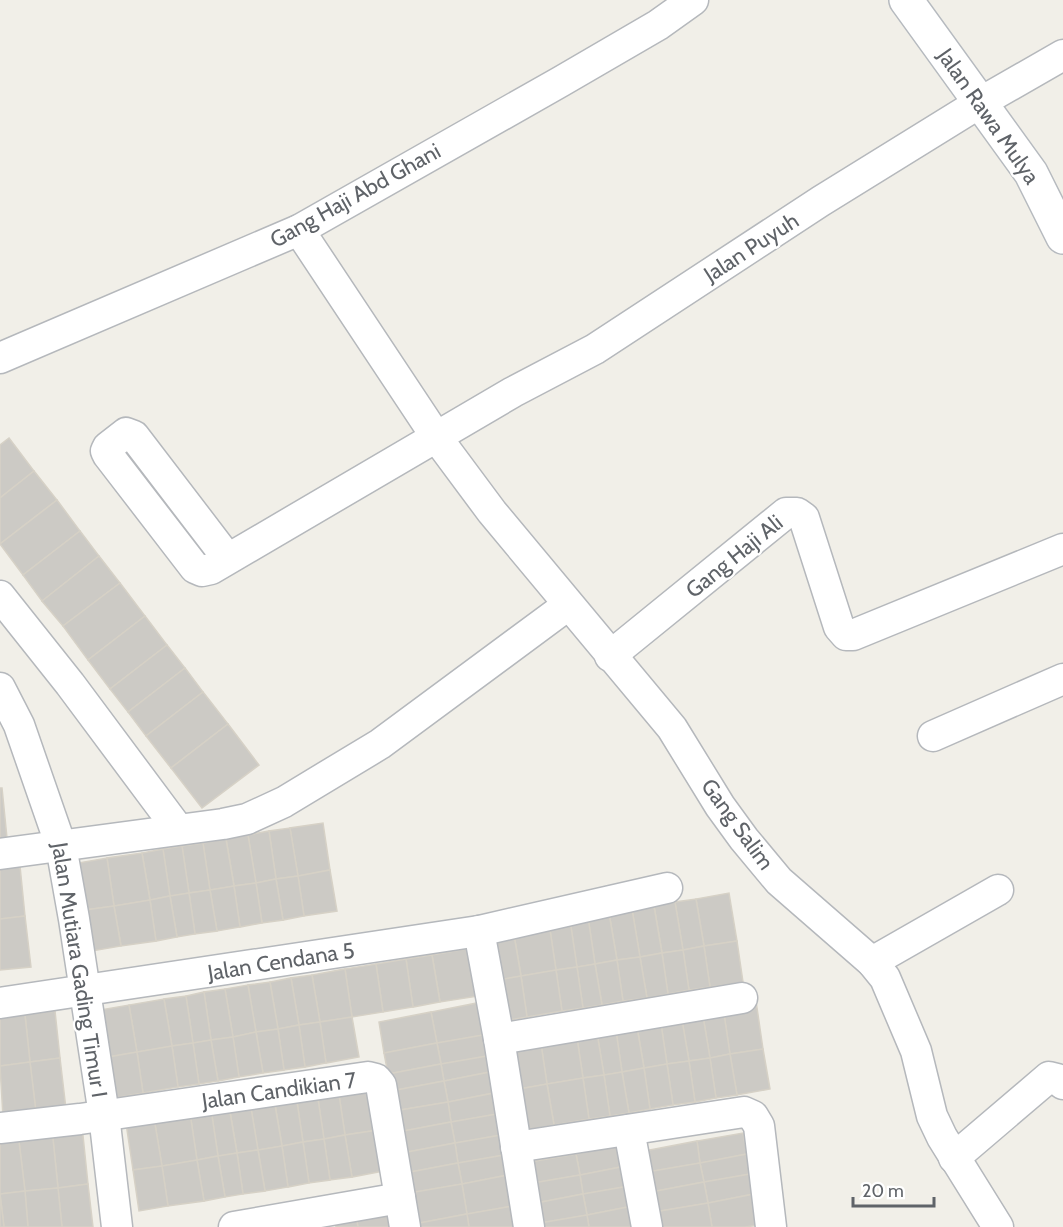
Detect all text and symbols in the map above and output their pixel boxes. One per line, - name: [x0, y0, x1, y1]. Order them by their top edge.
- street label: Jalan Rawa Mulya: [931, 42, 1046, 190]
- street label: Gang Haji Abd Ghani: [265, 137, 445, 253]
- street label: Jalan Puyuh: [698, 207, 804, 289]
- street label: Gang Haji Ali: [680, 509, 788, 604]
- street label: Gang Salim: [695, 773, 780, 875]
- street label: Jalan Mutiara Gading Timur I: [46, 840, 113, 1100]
- street label: Jalan Cendana 5: [205, 937, 356, 987]
- street label: Jalan Candikian 7: [199, 1066, 358, 1115]
- scale bar: [853, 1170, 934, 1208]
- text: 20 m: [862, 1180, 904, 1202]

